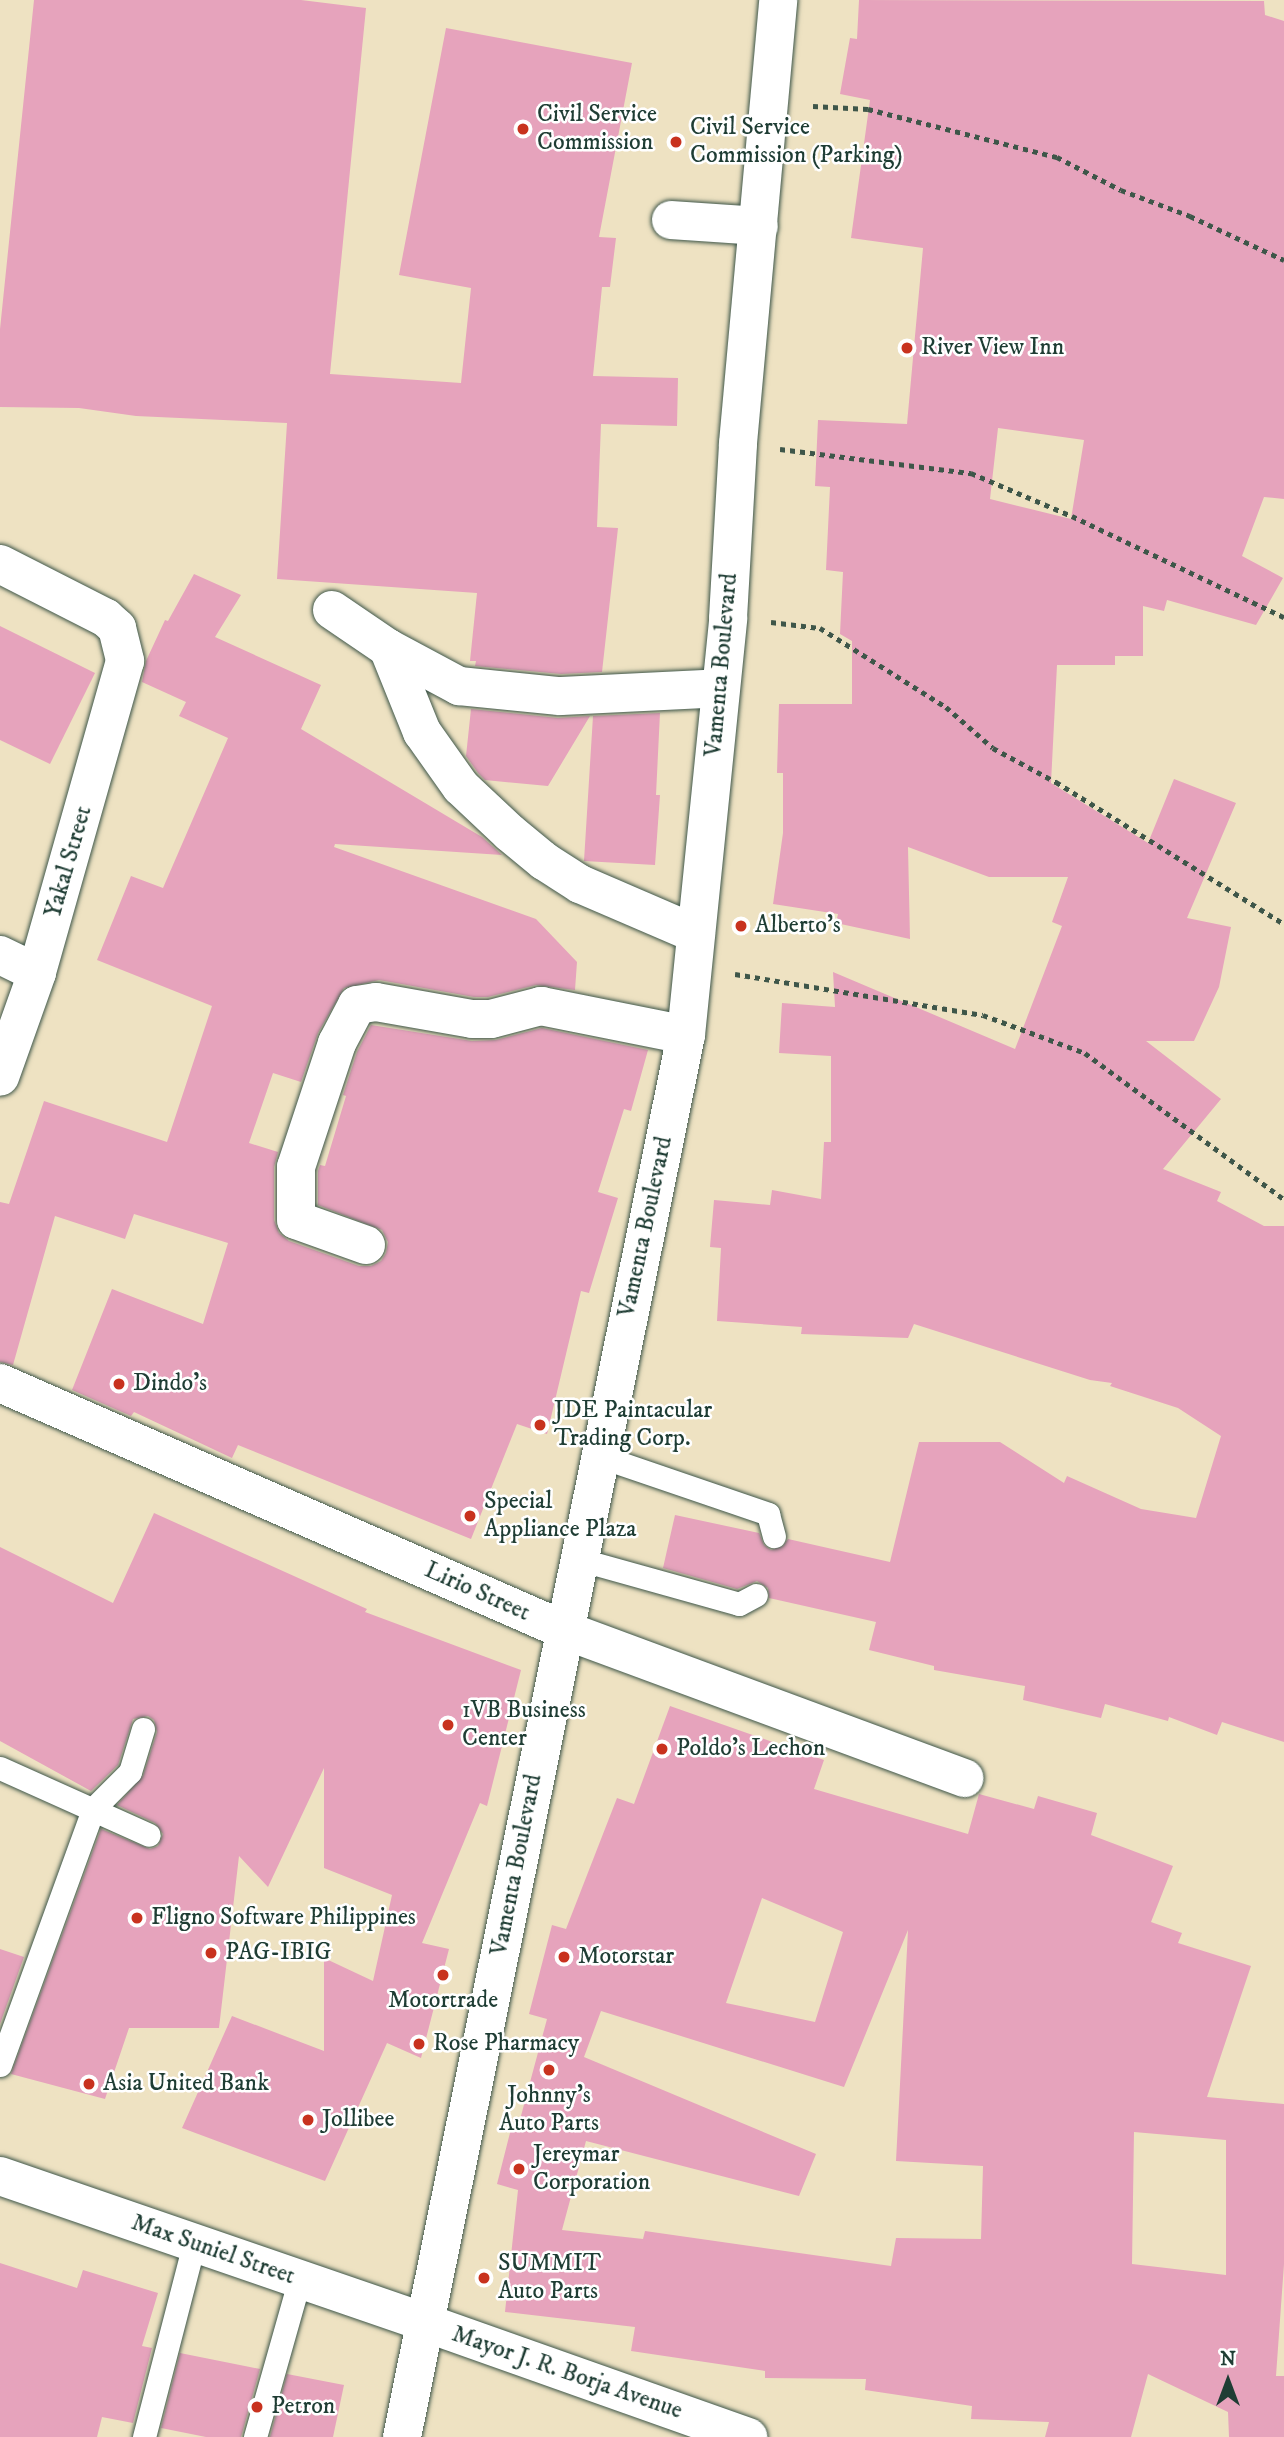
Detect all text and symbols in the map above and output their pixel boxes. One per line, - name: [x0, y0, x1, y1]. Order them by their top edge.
- place label: Civil Service Commission: [537, 101, 657, 157]
- place label: Civil Service Commission (Parking): [690, 114, 903, 170]
- marker: Civil Service Commission: [515, 121, 531, 137]
- marker: Civil Service Commission (Parking): [668, 134, 684, 150]
- place label: River View Inn: [921, 334, 1064, 362]
- marker: River View Inn: [899, 340, 915, 356]
- street label: Vamenta Boulevard: [700, 572, 744, 758]
- street label: Yakal Street: [39, 803, 99, 921]
- place label: Alberto’s: [755, 912, 841, 940]
- marker: Alberto’s: [733, 918, 749, 934]
- street label: Vamenta Boulevard: [613, 1134, 679, 1320]
- place label: Dindo's: [133, 1370, 207, 1398]
- marker: Dindo's: [111, 1376, 127, 1392]
- place label: JDE Paintacular Trading Corp.: [554, 1397, 712, 1453]
- marker: JDE Paintacular Trading Corp.: [532, 1417, 548, 1433]
- place label: Special Appliance Plaza: [484, 1488, 637, 1544]
- marker: Special Appliance Plaza: [462, 1508, 478, 1524]
- street label: Lirio Street: [420, 1556, 534, 1628]
- place label: 1VB Business Center: [462, 1697, 586, 1753]
- marker: 1VB Business Center: [440, 1717, 456, 1733]
- place label: Poldo's Lechon: [676, 1735, 825, 1763]
- marker: Poldo's Lechon: [654, 1741, 670, 1757]
- street label: Vamenta Boulevard: [485, 1772, 549, 1958]
- place label: Fligno Software Philippines: [151, 1904, 416, 1932]
- marker: Fligno Software Philippines: [129, 1910, 145, 1926]
- place label: PAG-IBIG: [225, 1939, 331, 1967]
- place label: Motorstar: [578, 1943, 674, 1971]
- marker: PAG-IBIG: [203, 1945, 219, 1961]
- marker: Motorstar: [556, 1949, 572, 1965]
- marker: Motortrade: [435, 1967, 451, 1983]
- place label: Motortrade: [388, 1987, 498, 2015]
- place label: Rose Pharmacy: [433, 2030, 579, 2058]
- marker: Rose Pharmacy: [411, 2036, 427, 2052]
- marker: Johnny’s Auto Parts: [541, 2062, 557, 2078]
- place label: Asia United Bank: [103, 2070, 269, 2098]
- marker: Asia United Bank: [81, 2076, 97, 2092]
- place label: Johnny’s Auto Parts: [499, 2082, 599, 2138]
- place label: Jollibee: [322, 2106, 394, 2134]
- marker: Jollibee: [300, 2112, 316, 2128]
- place label: Jereymar Corporation: [533, 2141, 650, 2197]
- marker: Jereymar Corporation: [511, 2161, 527, 2177]
- street label: Max Suniel Street: [127, 2209, 299, 2291]
- place label: SUMMIT Auto Parts: [498, 2250, 601, 2306]
- marker: SUMMIT Auto Parts: [476, 2270, 492, 2286]
- street label: Mayor J. R. Borja Avenue: [448, 2320, 686, 2426]
- north arrow: [1193, 2346, 1263, 2416]
- text: N: [1220, 2348, 1236, 2371]
- place label: Petron: [271, 2393, 335, 2421]
- marker: Petron: [249, 2399, 265, 2415]

